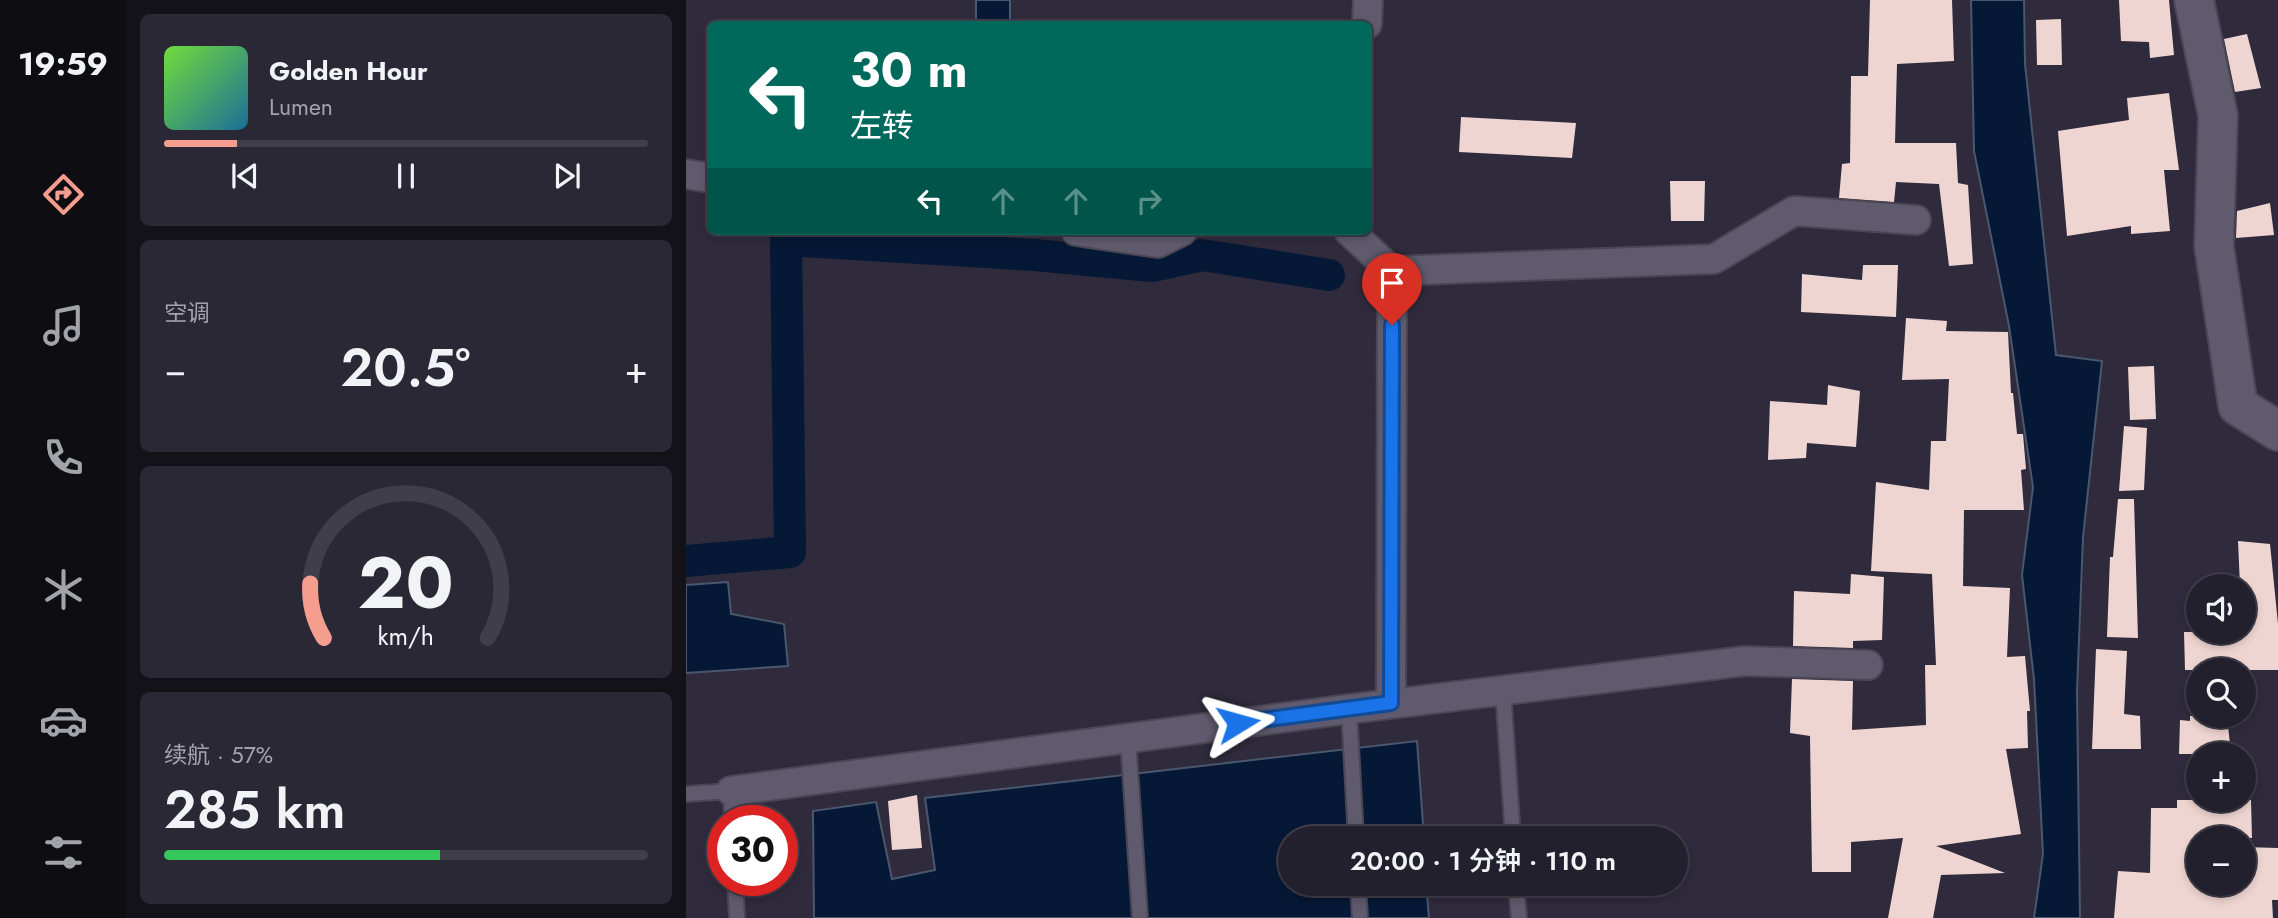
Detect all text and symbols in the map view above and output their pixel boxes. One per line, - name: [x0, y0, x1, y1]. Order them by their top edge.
- text: 30 m: [850, 35, 968, 105]
- text: 19:59: [18, 41, 108, 87]
- icon: left: [735, 49, 826, 140]
- text: Golden Hour: [269, 52, 428, 90]
- text: Lumen: [269, 90, 333, 124]
- text: 左转: [850, 103, 914, 149]
- icon: previous: [226, 157, 264, 195]
- icon: pause: [387, 157, 425, 195]
- icon: next: [548, 157, 586, 195]
- icon: directions: [39, 170, 88, 219]
- icon: left: [911, 182, 949, 220]
- icon: ahead: [984, 182, 1022, 220]
- icon: ahead: [1057, 182, 1095, 220]
- icon: right: [1130, 182, 1168, 220]
- pin: [1362, 253, 1422, 325]
- icon: arrive: [1373, 264, 1411, 302]
- text: 空调: [164, 296, 210, 330]
- icon: music: [39, 301, 88, 350]
- text: 20.5°: [341, 330, 470, 406]
- text: −: [164, 342, 186, 397]
- text: +: [625, 342, 648, 397]
- icon: phone: [39, 433, 88, 482]
- text: 20: [358, 530, 454, 635]
- icon: climate: [39, 565, 88, 614]
- map controls: [2186, 574, 2256, 896]
- button: sound: [2186, 574, 2256, 644]
- text: km/h: [378, 618, 434, 654]
- button: search: [2186, 658, 2256, 728]
- position arrow: [1201, 686, 1275, 760]
- icon: car: [39, 696, 88, 745]
- text: 续航 · 57%: [164, 738, 273, 772]
- button: +: [2186, 742, 2256, 812]
- text: 285 km: [164, 772, 346, 848]
- speed limit sign: 30: [707, 805, 798, 896]
- button: −: [2186, 826, 2256, 896]
- icon: filters: [39, 828, 88, 877]
- text: 20:00 · 1 分钟 · 110 m: [1350, 842, 1616, 880]

